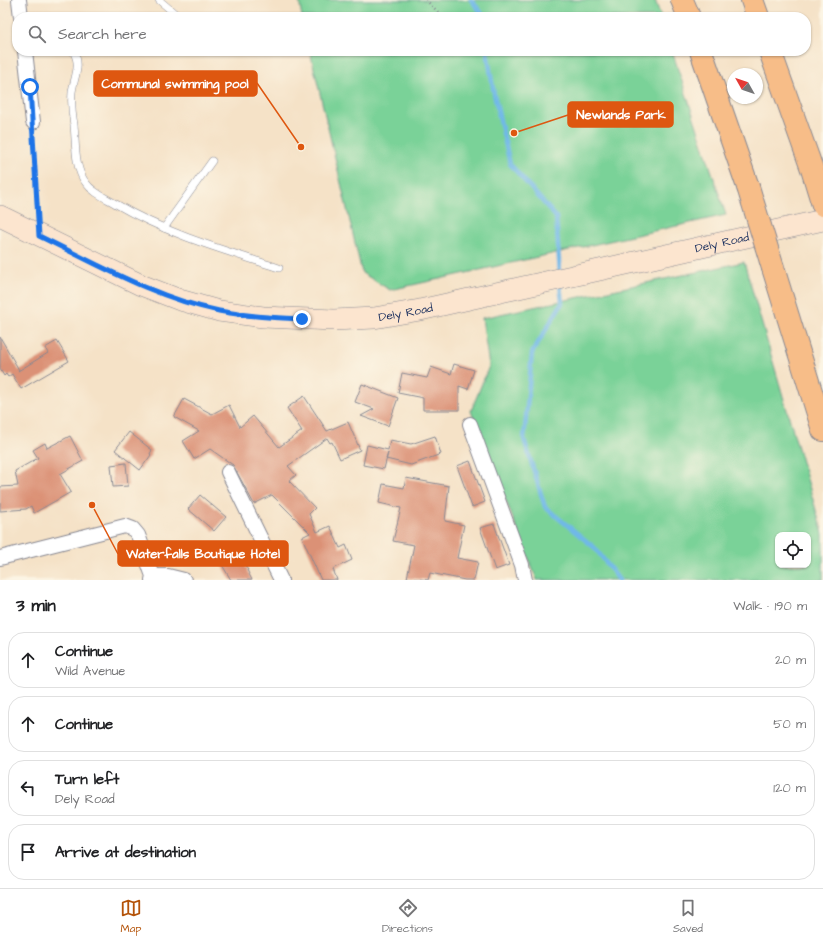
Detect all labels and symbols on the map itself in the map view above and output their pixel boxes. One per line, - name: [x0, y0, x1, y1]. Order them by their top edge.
- north arrow: [727, 68, 763, 104]
- callout: Communal swimming pool: [94, 71, 257, 96]
- text: Communal swimming pool: [101, 75, 249, 95]
- route start: [21, 78, 39, 96]
- callout: Newlands Park: [568, 102, 673, 127]
- text: Newlands Park: [576, 106, 667, 124]
- street label: Dely Road: [693, 228, 751, 257]
- street label: Dely Road: [377, 299, 435, 326]
- route end: [293, 310, 311, 328]
- callout: Waterfalls Boutique Hotel: [118, 541, 288, 566]
- text: Waterfalls Boutique Hotel: [125, 545, 280, 564]

